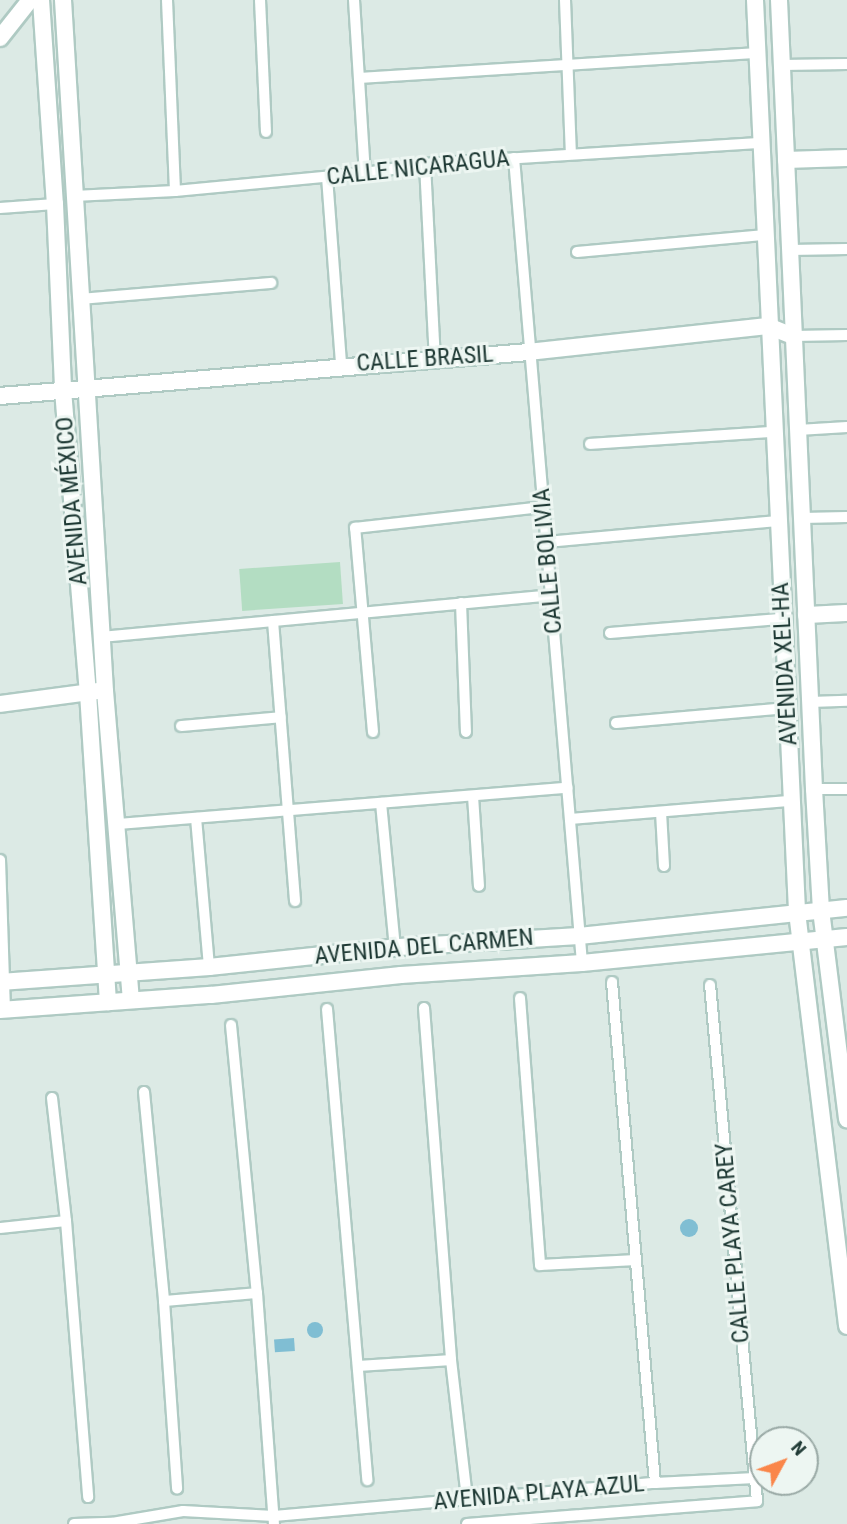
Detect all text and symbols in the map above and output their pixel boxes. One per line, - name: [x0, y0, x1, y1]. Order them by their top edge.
- street label: CALLE NICARAGUA: [325, 144, 511, 192]
- street label: CALLE BRASIL: [356, 340, 494, 378]
- street label: AVENIDA MÉXICO: [50, 415, 94, 587]
- street label: CALLE BOLIVIA: [527, 487, 569, 635]
- street label: AVENIDA XEL-HA: [766, 582, 804, 746]
- street label: AVENIDA DEL CARMEN: [313, 923, 535, 971]
- street label: CALLE PLAYA CAREY: [710, 1142, 756, 1344]
- north arrow: [749, 1426, 819, 1496]
- text: N: [786, 1436, 811, 1460]
- street label: AVENIDA PLAYA AZUL: [432, 1469, 646, 1517]

